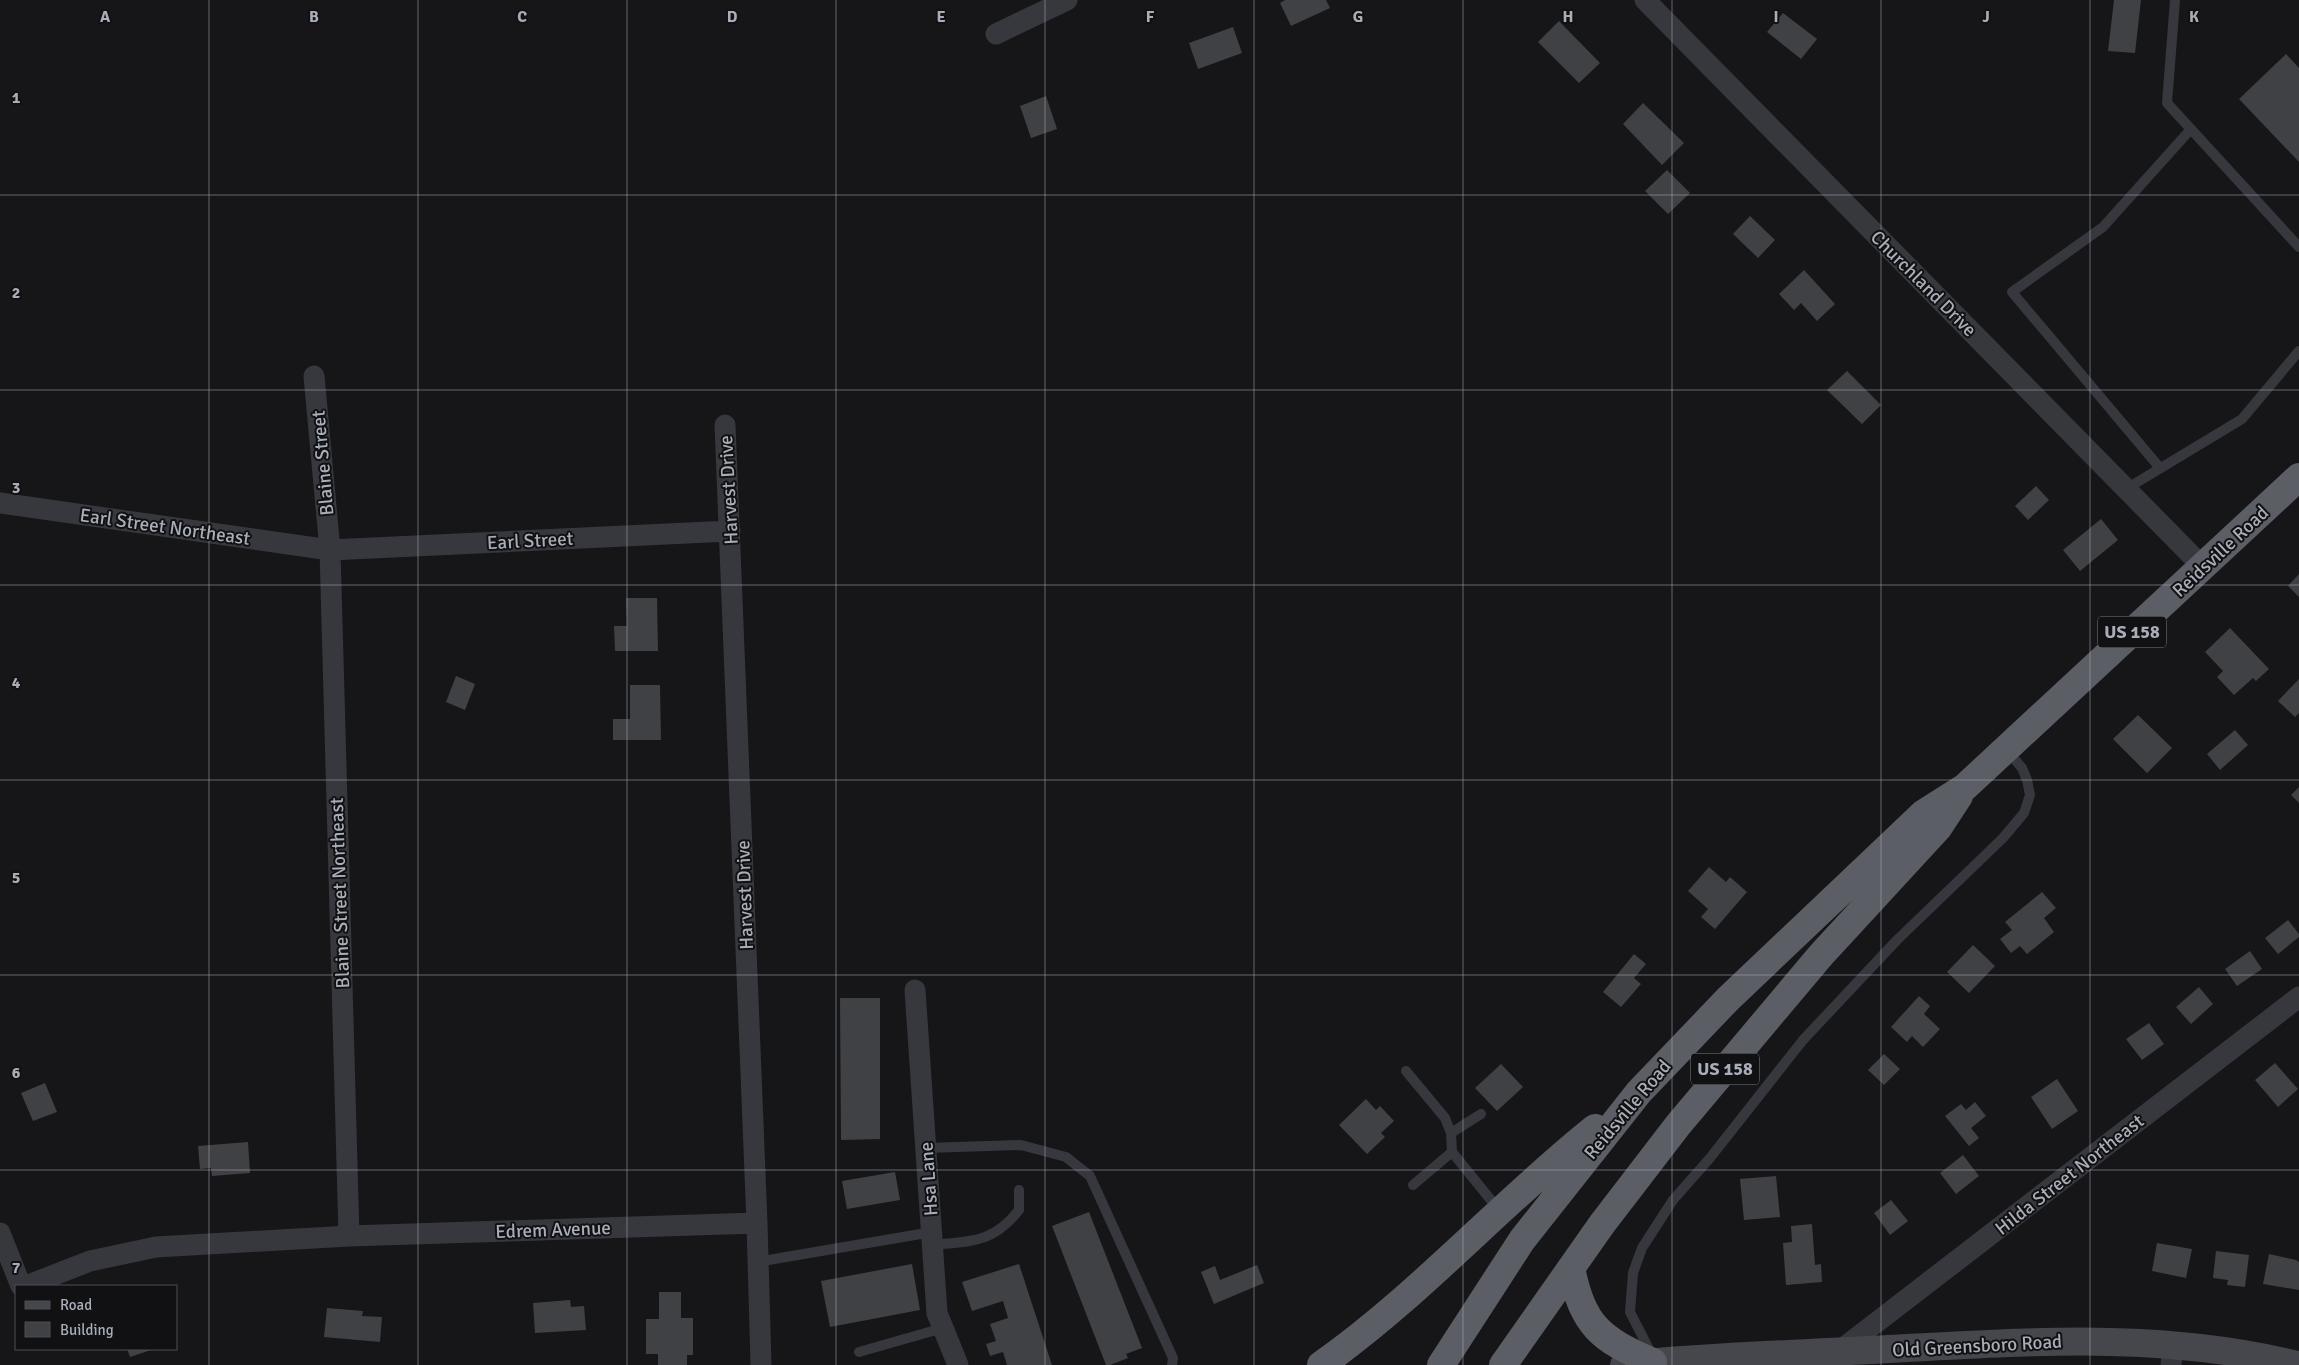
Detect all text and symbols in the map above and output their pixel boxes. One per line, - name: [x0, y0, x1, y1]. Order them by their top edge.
- text: A: [100, 7, 111, 27]
- text: B: [309, 7, 319, 27]
- text: C: [517, 7, 527, 27]
- text: D: [727, 7, 738, 27]
- text: E: [936, 7, 946, 27]
- text: F: [1146, 7, 1155, 27]
- text: G: [1353, 7, 1363, 27]
- text: H: [1563, 7, 1573, 27]
- text: I: [1773, 7, 1779, 27]
- text: J: [1982, 7, 1990, 27]
- text: K: [2189, 7, 2199, 27]
- text: 1: [12, 88, 21, 108]
- street label: Churchland Drive: [1865, 226, 1981, 342]
- text: 2: [12, 283, 20, 303]
- street label: Blaine Street: [306, 409, 340, 517]
- street label: Harvest Drive: [714, 435, 744, 545]
- text: 3: [12, 478, 20, 498]
- street label: Reidsville Road: [2168, 501, 2274, 602]
- street label: Earl Street Northeast: [78, 503, 252, 551]
- street label: Earl Street: [486, 527, 574, 555]
- road number: US 158: [2098, 616, 2166, 648]
- text: 4: [12, 673, 21, 693]
- street label: Blaine Street Northeast: [325, 797, 355, 989]
- street label: Harvest Drive: [731, 840, 759, 950]
- text: 5: [12, 868, 20, 888]
- road number: US 158: [1691, 1054, 1759, 1084]
- street label: Reidsville Road: [1579, 1055, 1676, 1164]
- text: 6: [12, 1063, 21, 1083]
- street label: Hilda Street Northeast: [1990, 1109, 2149, 1240]
- street label: Hsa Lane: [914, 1141, 944, 1217]
- street label: Edrem Avenue: [495, 1216, 611, 1244]
- text: 7: [12, 1258, 21, 1278]
- legend: [15, 1285, 178, 1350]
- text: Road: [60, 1296, 92, 1314]
- text: Building: [60, 1321, 114, 1339]
- street label: Old Greensboro Road: [1892, 1330, 2063, 1362]

